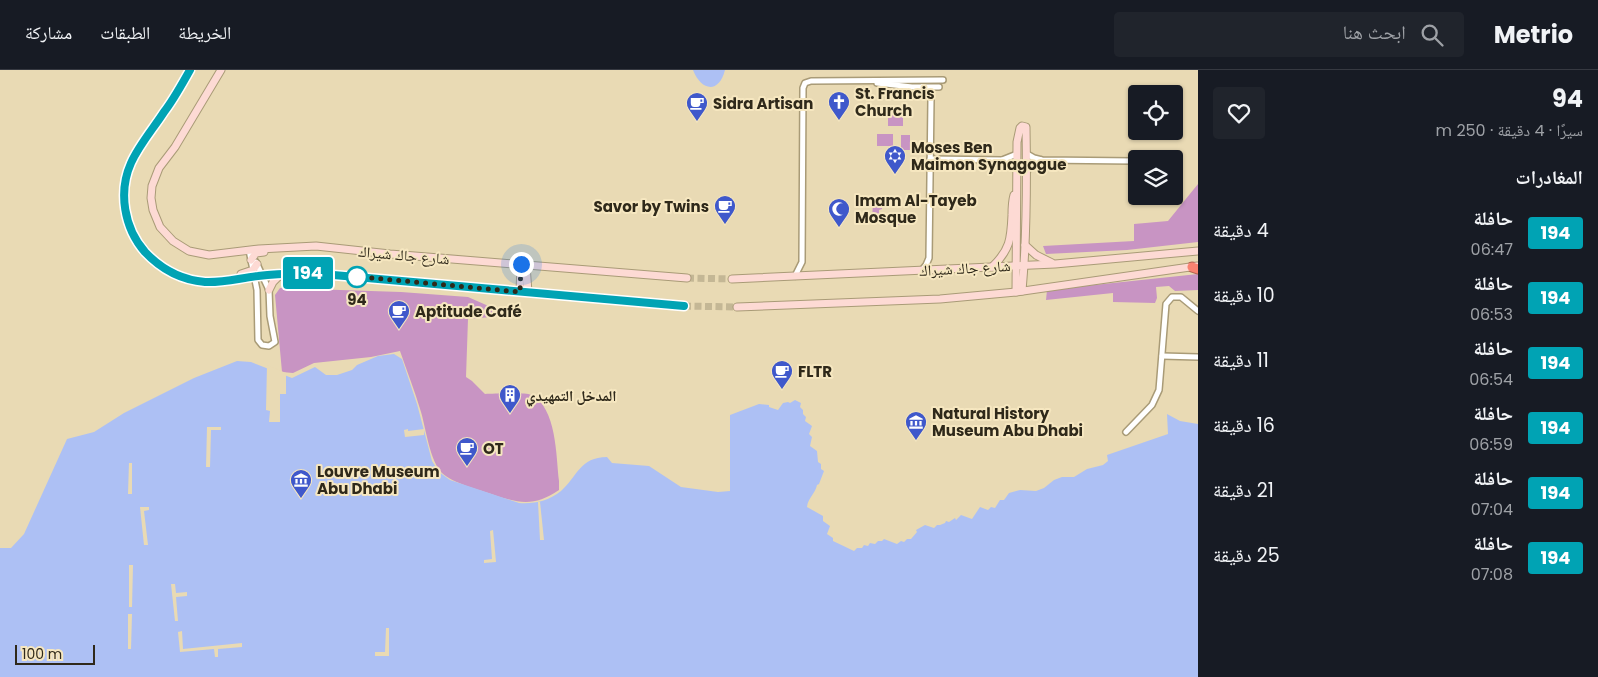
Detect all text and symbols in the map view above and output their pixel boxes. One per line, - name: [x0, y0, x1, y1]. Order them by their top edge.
- search box: [1114, 12, 1464, 57]
- text: Metrio: [1494, 18, 1573, 51]
- text: ابحث هنا: [1343, 19, 1406, 46]
- text: مشاركة: [25, 20, 72, 45]
- text: الطبقات: [100, 20, 150, 45]
- text: الخريطة: [178, 20, 231, 45]
- icon: search: [1418, 21, 1446, 49]
- text: 94: [1552, 82, 1583, 115]
- place label: St. Francis Church: [855, 83, 935, 121]
- map controls: [1128, 85, 1183, 205]
- button: locate: [1128, 85, 1183, 140]
- button: heart: [1213, 87, 1265, 139]
- church icon: St. Francis Church: [827, 90, 851, 121]
- cafe icon: Sidra Artisan: [685, 91, 709, 122]
- place label: Sidra Artisan: [713, 93, 813, 114]
- text: سيرًا · 4 دقيقة · 250 m: [1436, 119, 1583, 142]
- place label: Moses Ben Maimon Synagogue: [911, 137, 1066, 175]
- synagogue icon: Moses Ben Maimon Synagogue: [883, 144, 907, 175]
- button: layers: [1128, 150, 1183, 205]
- text: المغادرات: [1516, 164, 1583, 191]
- place label: Imam Al-Tayeb Mosque: [855, 190, 977, 228]
- cafe icon: Savor by Twins: [713, 194, 737, 225]
- place label: Savor by Twins: [593, 196, 709, 217]
- mosque icon: Imam Al-Tayeb Mosque: [827, 197, 851, 228]
- text: حافلة: [1474, 205, 1513, 232]
- text: 4 دقيقة: [1213, 217, 1269, 244]
- text: 194: [1540, 220, 1571, 245]
- text: 06:47: [1471, 238, 1513, 261]
- street label: شارع جاك شيراك: [358, 241, 451, 269]
- your location: [509, 252, 534, 277]
- street label: شارع جاك شيراك: [919, 255, 1011, 281]
- line badge: 194: [279, 257, 337, 289]
- text: 194: [293, 260, 323, 285]
- marker: 94: [346, 266, 368, 288]
- text: حافلة: [1474, 270, 1513, 297]
- text: 10 دقيقة: [1213, 282, 1275, 309]
- text: 194: [1540, 285, 1571, 310]
- place label: 94: [347, 289, 367, 310]
- cafe icon: Aptitude Café: [387, 299, 411, 330]
- place label: Aptitude Café: [415, 301, 522, 322]
- text: 06:53: [1470, 303, 1513, 326]
- text: حافلة: [1474, 335, 1513, 362]
- text: 11 دقيقة: [1213, 347, 1269, 374]
- text: 194: [1540, 350, 1571, 375]
- cafe icon: FLTR: [770, 359, 794, 390]
- place label: FLTR: [798, 361, 832, 382]
- text: 06:54: [1469, 368, 1513, 391]
- building icon: المدخل التمهيدي: [498, 383, 522, 414]
- place label: المدخل التمهيدي: [526, 385, 616, 407]
- text: حافلة: [1474, 400, 1513, 427]
- place label: Natural History Museum Abu Dhabi: [932, 403, 1083, 441]
- museum icon: Natural History Museum Abu Dhabi: [904, 410, 928, 441]
- text: 16 دقيقة: [1213, 412, 1275, 439]
- text: 194: [1540, 415, 1571, 440]
- text: 06:59: [1469, 433, 1513, 456]
- cafe icon: OT: [455, 436, 479, 467]
- place label: OT: [483, 438, 504, 459]
- place label: Louvre Museum Abu Dhabi: [317, 461, 440, 499]
- text: حافلة: [1474, 465, 1513, 492]
- museum icon: Louvre Museum Abu Dhabi: [289, 468, 313, 499]
- text: 21 دقيقة: [1213, 477, 1274, 504]
- text: 194: [1540, 480, 1571, 505]
- text: 07:04: [1471, 498, 1513, 521]
- text: حافلة: [1474, 530, 1513, 557]
- text: 25 دقيقة: [1213, 542, 1280, 569]
- text: 194: [1540, 545, 1571, 570]
- text: 07:08: [1471, 563, 1513, 586]
- scale bar: [15, 642, 95, 665]
- text: 100 m: [22, 644, 62, 664]

